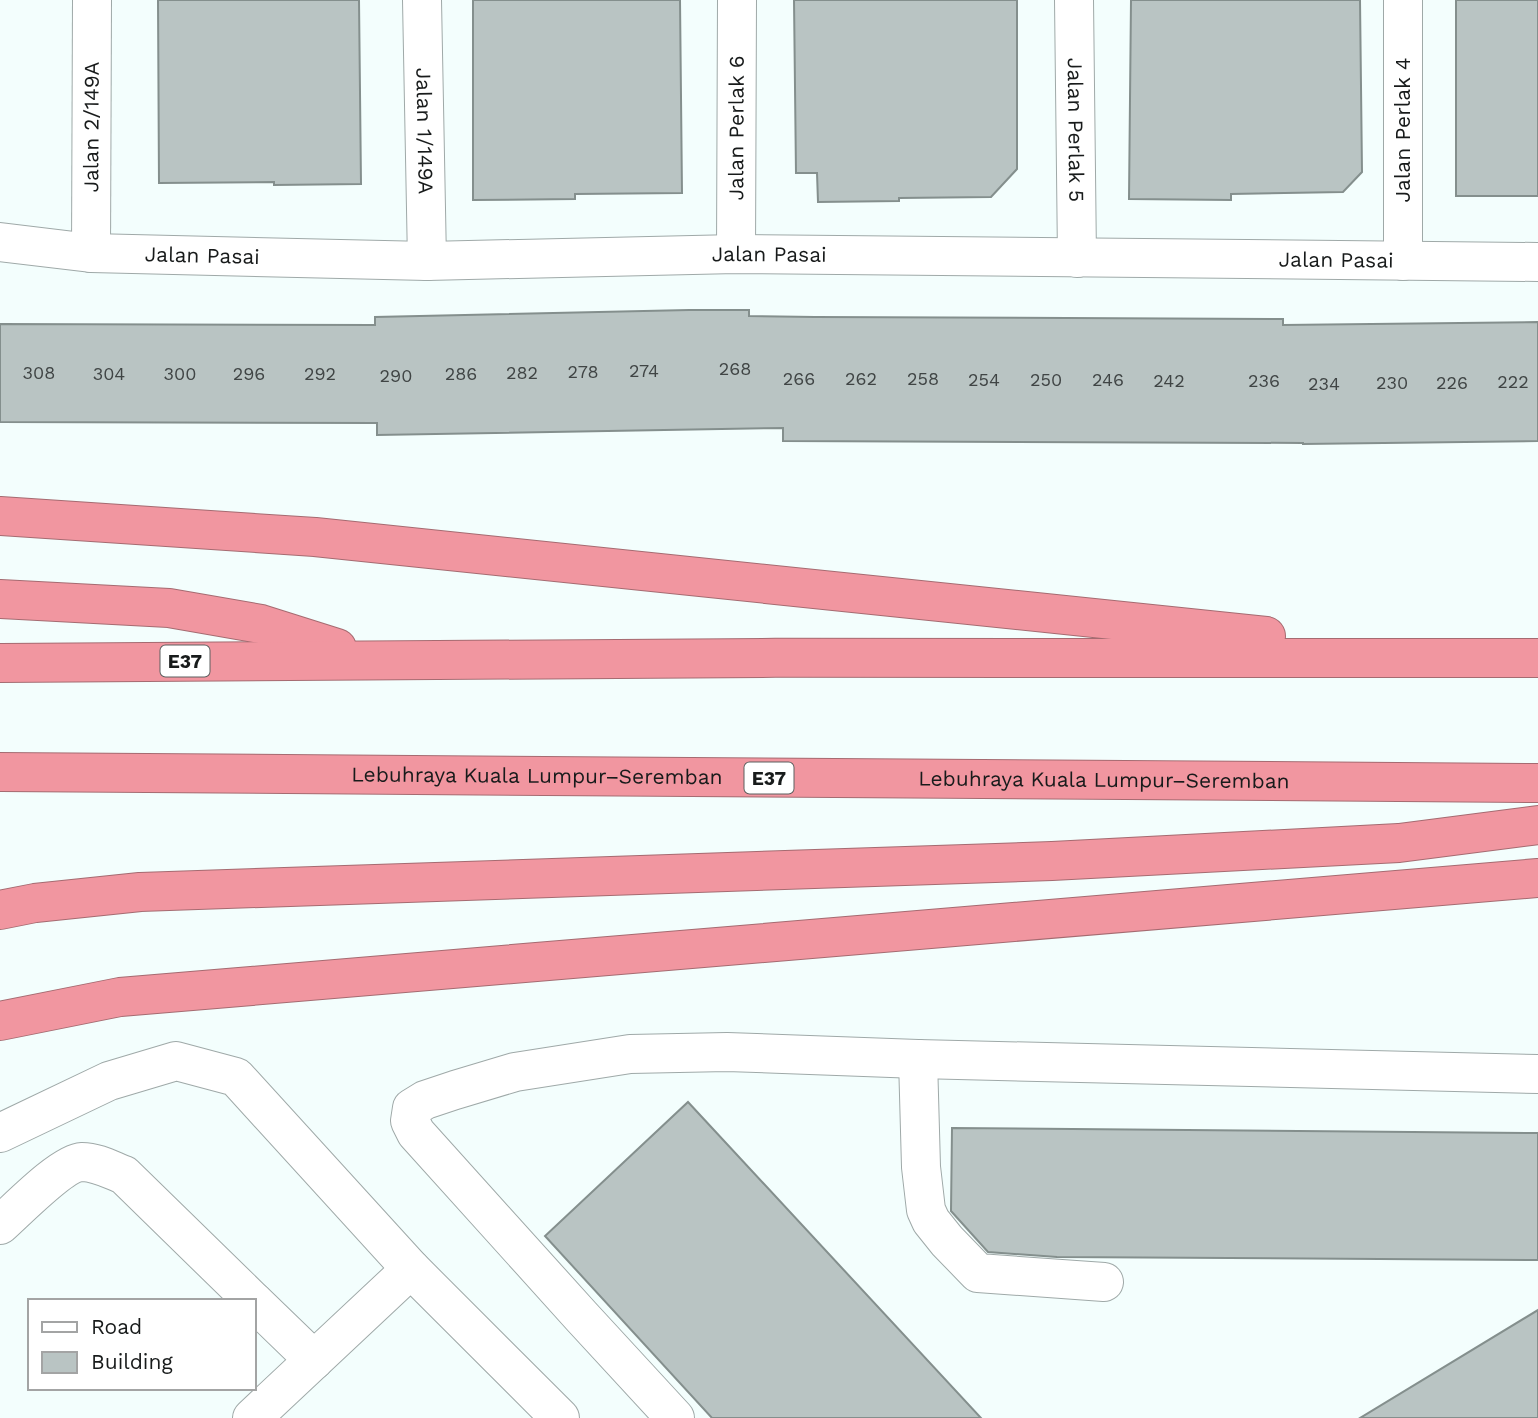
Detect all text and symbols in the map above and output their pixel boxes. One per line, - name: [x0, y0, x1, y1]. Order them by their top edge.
- street label: Jalan Perlak 6: [723, 55, 749, 201]
- street label: Jalan Perlak 5: [1063, 58, 1089, 202]
- street label: Jalan Perlak 4: [1390, 58, 1415, 202]
- street label: Jalan 2/149A: [78, 61, 104, 193]
- street label: Jalan 1/149A: [411, 67, 439, 195]
- street label: Jalan Pasai: [144, 241, 260, 269]
- street label: Jalan Pasai: [711, 241, 827, 267]
- street label: Jalan Pasai: [1278, 246, 1394, 273]
- house number: 268: [719, 358, 751, 379]
- house number: 274: [629, 360, 659, 381]
- house number: 278: [568, 361, 598, 382]
- house number: 308: [23, 362, 55, 383]
- house number: 282: [506, 362, 538, 383]
- house number: 304: [93, 363, 125, 384]
- house number: 300: [164, 363, 196, 384]
- house number: 296: [233, 363, 265, 384]
- house number: 292: [304, 363, 336, 384]
- house number: 286: [445, 363, 477, 384]
- house number: 290: [380, 365, 412, 386]
- house number: 266: [783, 368, 815, 389]
- house number: 262: [845, 368, 877, 389]
- house number: 258: [907, 368, 939, 389]
- house number: 254: [968, 369, 1000, 390]
- house number: 250: [1030, 369, 1062, 390]
- house number: 246: [1092, 369, 1124, 390]
- house number: 242: [1153, 370, 1185, 391]
- house number: 236: [1248, 370, 1280, 391]
- house number: 222: [1497, 371, 1529, 392]
- house number: 230: [1376, 372, 1408, 393]
- house number: 226: [1436, 372, 1468, 393]
- house number: 234: [1308, 373, 1340, 394]
- road number: E37: [160, 646, 210, 676]
- street label: Lebuhraya Kuala Lumpur–Seremban: [351, 762, 723, 789]
- road number: E37: [744, 762, 794, 793]
- street label: Lebuhraya Kuala Lumpur–Seremban: [918, 766, 1290, 793]
- legend: [28, 1299, 256, 1390]
- text: Road: [91, 1314, 142, 1339]
- text: Building: [91, 1349, 173, 1374]

